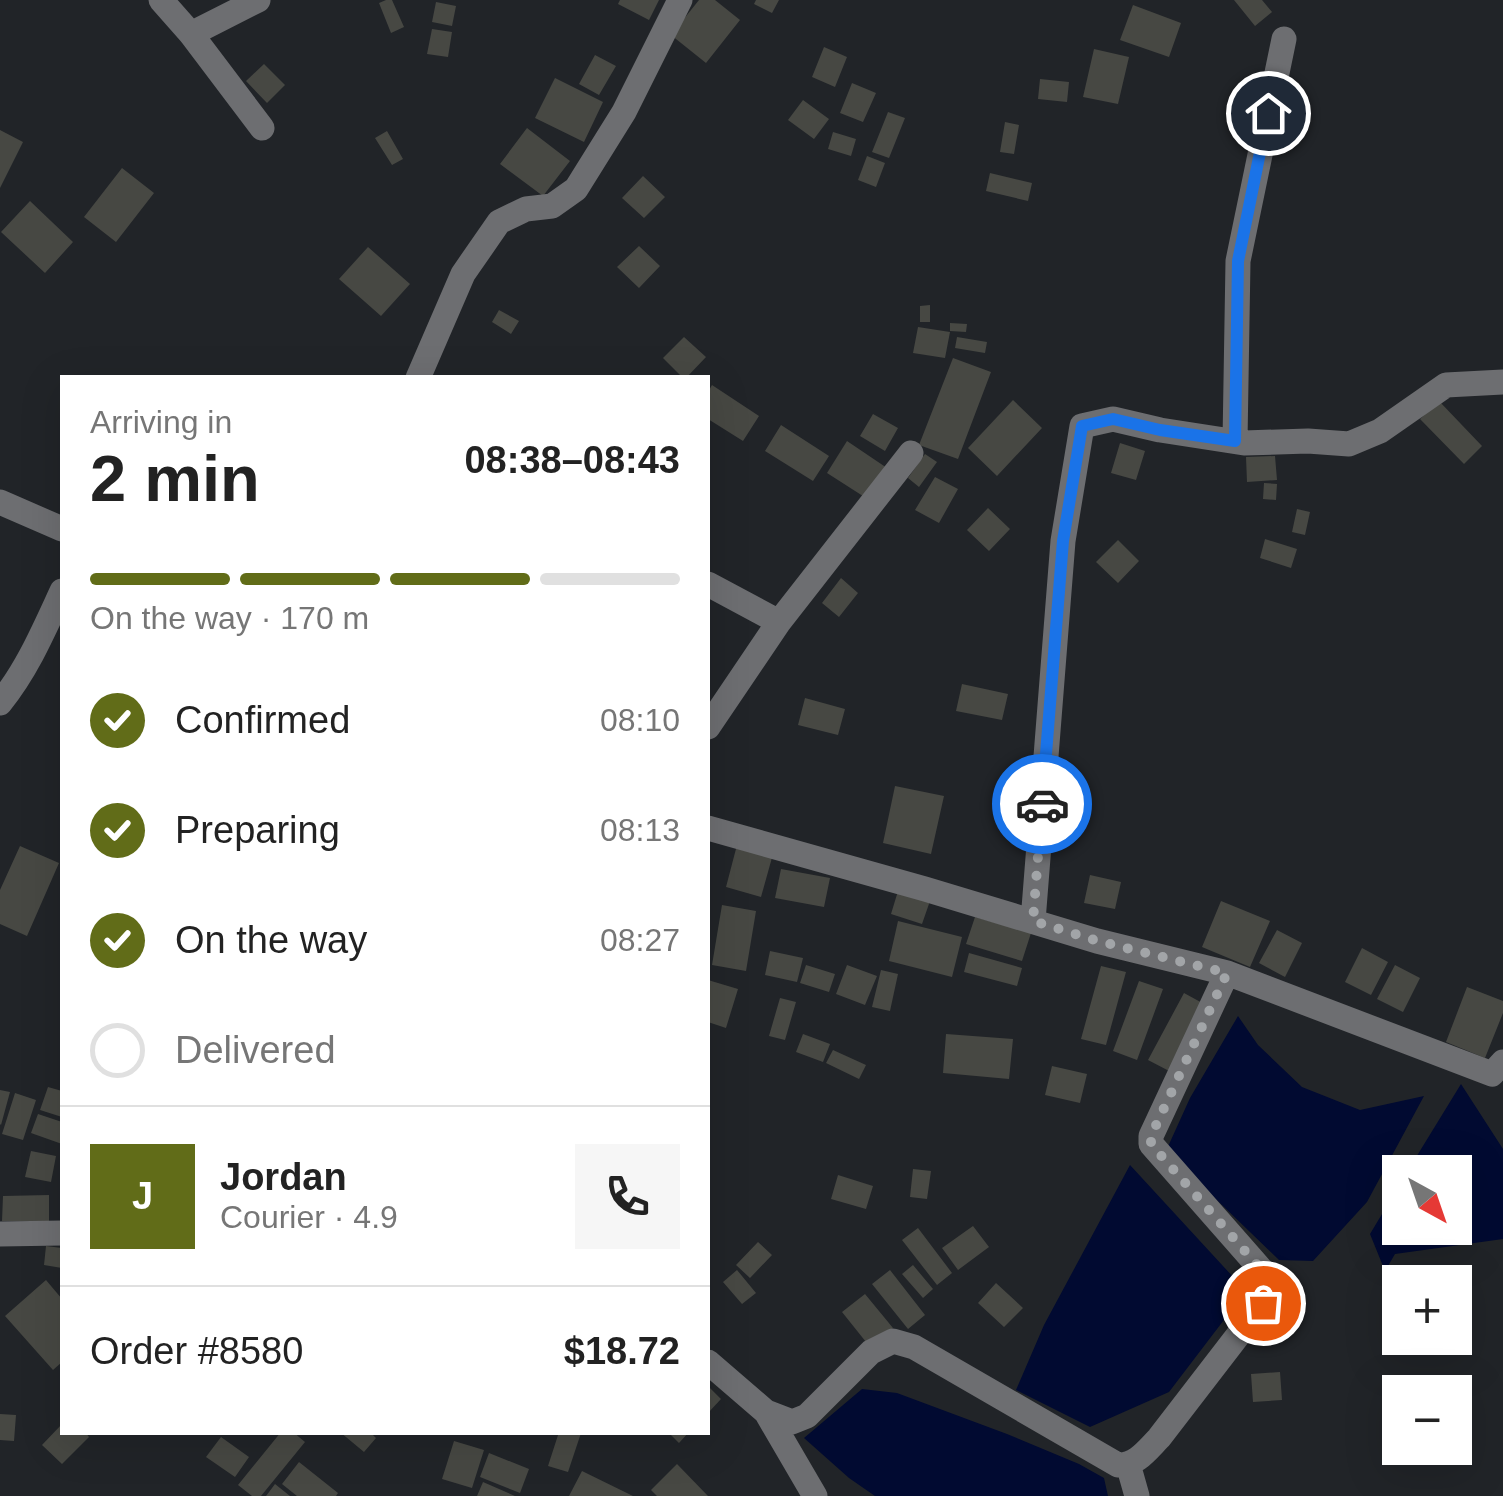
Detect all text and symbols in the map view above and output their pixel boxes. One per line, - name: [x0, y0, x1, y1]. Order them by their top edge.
- pin: [1226, 71, 1311, 156]
- icon: home: [1241, 86, 1296, 141]
- text: Arriving in: [90, 404, 232, 440]
- text: 08:38–08:43: [464, 439, 680, 481]
- text: 2 min: [90, 442, 260, 515]
- text: On the way · 170 m: [90, 600, 369, 636]
- icon: check: [90, 693, 145, 748]
- text: Confirmed: [175, 699, 350, 741]
- text: 08:10: [600, 702, 680, 738]
- courier: [992, 754, 1092, 854]
- icon: car: [1015, 777, 1070, 832]
- icon: check: [90, 803, 145, 858]
- text: Preparing: [175, 809, 340, 851]
- text: 08:13: [600, 812, 680, 848]
- icon: check: [90, 913, 145, 968]
- text: On the way: [175, 919, 367, 961]
- text: 08:27: [600, 922, 680, 958]
- text: Delivered: [175, 1029, 336, 1071]
- button: phone: [575, 1144, 680, 1249]
- north arrow: [1382, 1155, 1472, 1245]
- map controls: [1382, 1155, 1472, 1465]
- text: Jordan: [220, 1156, 347, 1198]
- text: J: [132, 1175, 153, 1217]
- text: Courier · 4.9: [220, 1199, 398, 1235]
- pin: [1221, 1261, 1306, 1346]
- button: +: [1382, 1265, 1472, 1355]
- icon: bag: [1236, 1276, 1291, 1331]
- text: Order #8580: [90, 1330, 303, 1372]
- text: $18.72: [564, 1330, 680, 1372]
- button: −: [1382, 1375, 1472, 1465]

